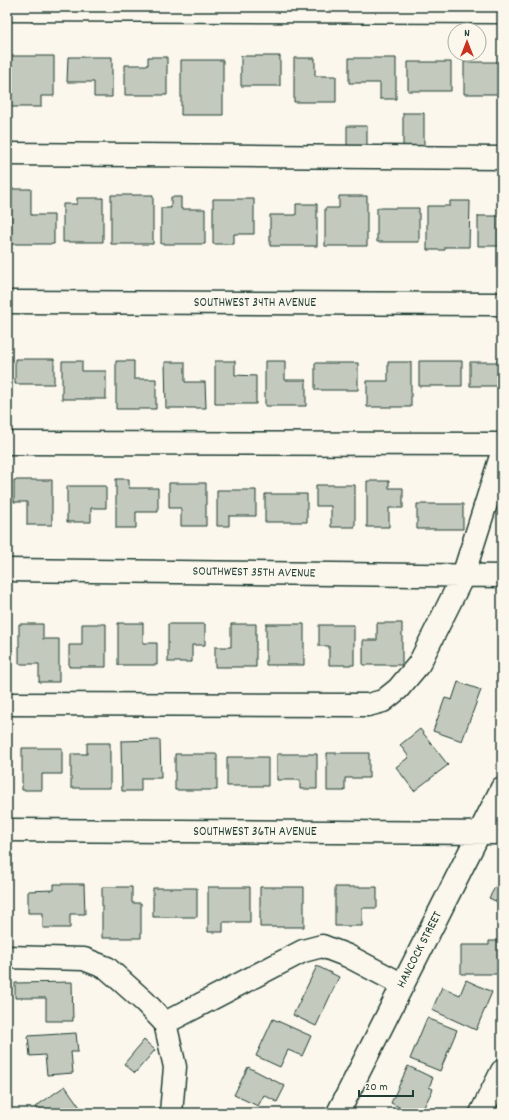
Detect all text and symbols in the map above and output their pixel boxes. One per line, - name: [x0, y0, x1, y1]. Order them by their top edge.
- north arrow: [447, 22, 487, 62]
- text: N: [464, 26, 470, 42]
- street label: SOUTHWEST 34TH AVENUE: [194, 294, 316, 313]
- street label: SOUTHWEST 35TH AVENUE: [192, 562, 316, 584]
- street label: SOUTHWEST 36TH AVENUE: [193, 823, 317, 842]
- street label: HANCOCK STREET: [393, 908, 447, 992]
- scale bar: [359, 1072, 413, 1098]
- text: 20 m: [365, 1079, 388, 1096]

